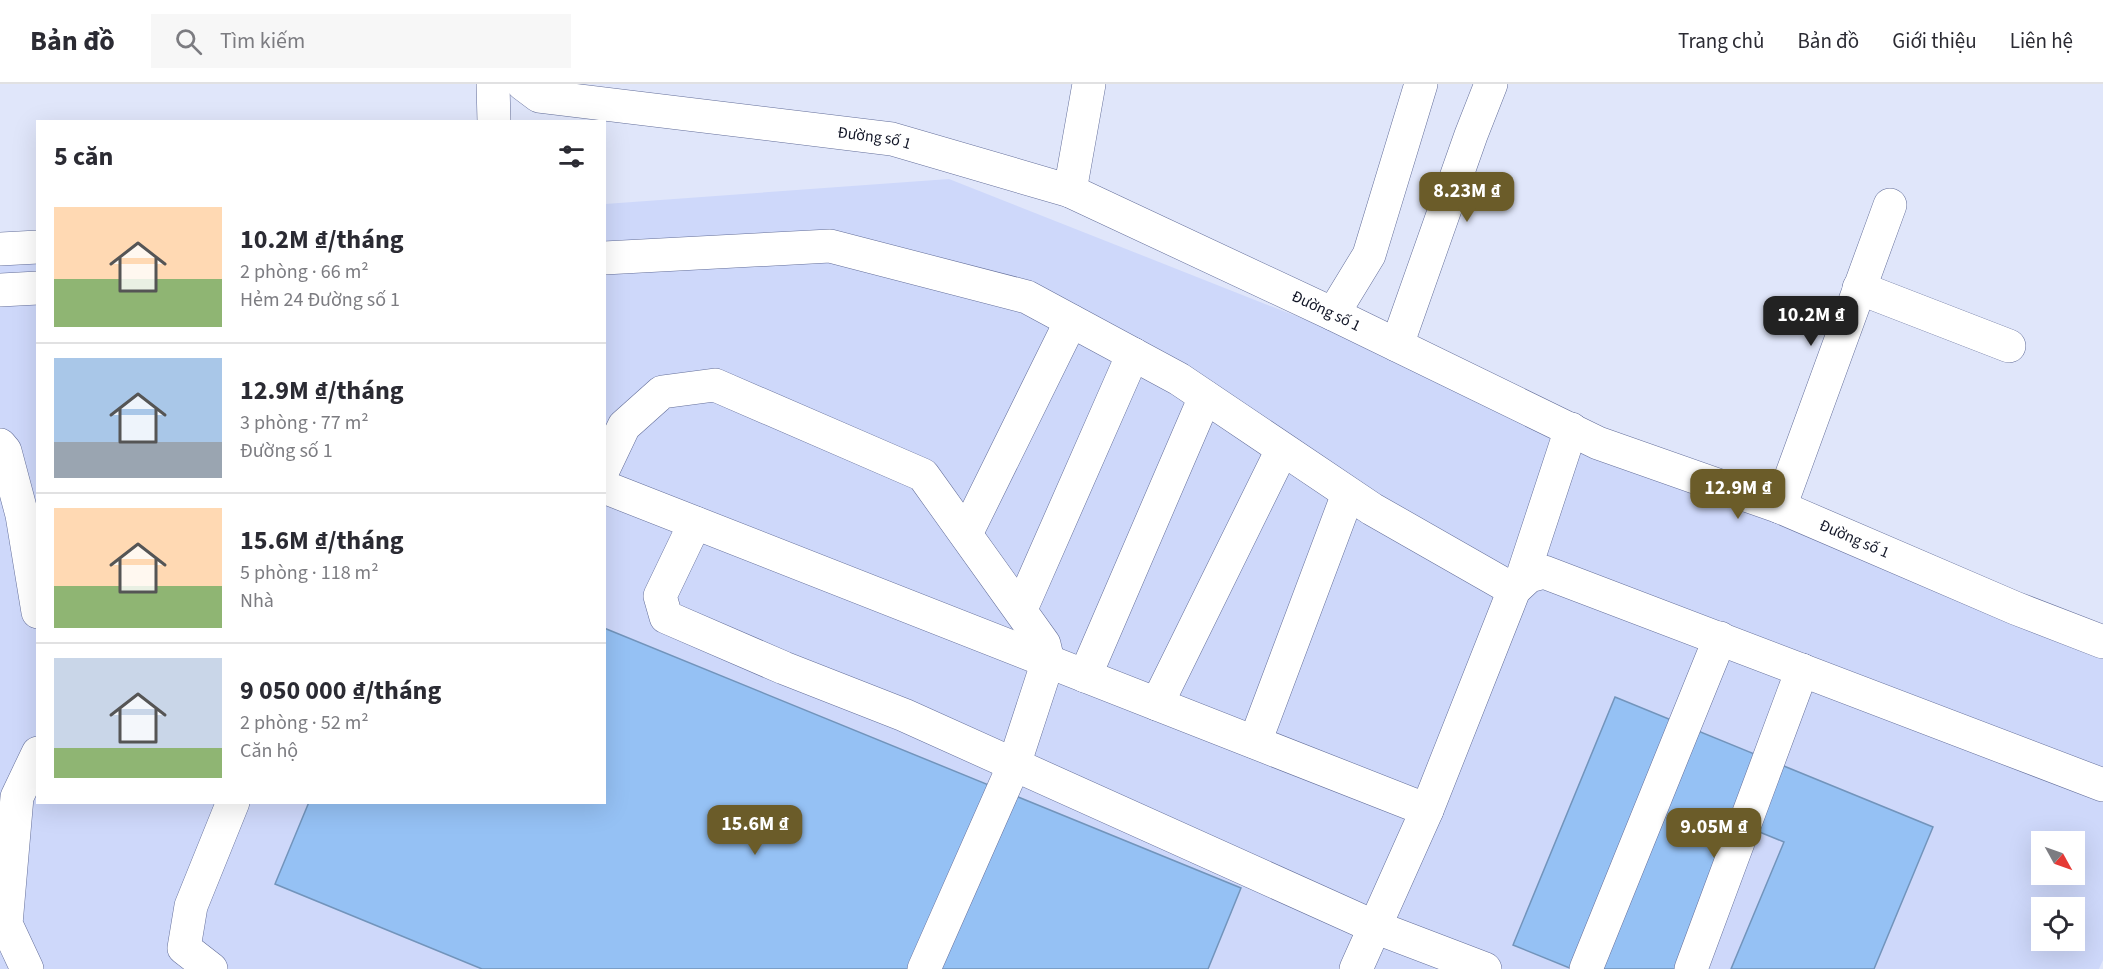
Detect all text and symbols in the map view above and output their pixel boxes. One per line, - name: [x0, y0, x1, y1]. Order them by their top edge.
- search box: [151, 14, 571, 68]
- text: Bản đồ: [30, 21, 115, 61]
- icon: search: [172, 25, 205, 58]
- text: Tìm kiếm: [220, 25, 305, 57]
- text: Trang chủ: [1678, 26, 1764, 56]
- text: Bản đồ: [1797, 26, 1859, 56]
- text: Giới thiệu: [1892, 26, 1977, 56]
- text: Liên hệ: [2010, 26, 2073, 56]
- street label: Đường số 1: [836, 121, 914, 155]
- text: 5 căn: [54, 138, 113, 175]
- icon: filters: [555, 140, 588, 173]
- pin: 8.23M ₫: [1412, 172, 1522, 223]
- text: 8.23M ₫: [1433, 177, 1501, 205]
- text: 10.2M ₫/tháng: [240, 221, 404, 258]
- icon: home: [102, 231, 174, 303]
- text: 2 phòng · 66 m²: [240, 258, 369, 286]
- street label: Đường số 1: [1288, 285, 1365, 337]
- text: Hẻm 24 Đường số 1: [240, 286, 400, 314]
- pin: 10.2M ₫: [1756, 296, 1866, 347]
- text: 10.2M ₫: [1777, 301, 1845, 329]
- text: 12.9M ₫/tháng: [240, 372, 404, 409]
- icon: home: [102, 382, 174, 454]
- text: 3 phòng · 77 m²: [240, 409, 369, 437]
- text: Đường số 1: [240, 437, 333, 465]
- pin: 12.9M ₫: [1683, 469, 1793, 520]
- text: 12.9M ₫: [1704, 474, 1772, 502]
- street label: Đường số 1: [1816, 514, 1893, 564]
- text: 15.6M ₫/tháng: [240, 522, 404, 559]
- icon: home: [102, 532, 174, 604]
- text: 5 phòng · 118 m²: [240, 559, 379, 587]
- text: Nhà: [240, 587, 274, 615]
- text: 9 050 000 ₫/tháng: [240, 672, 441, 709]
- icon: home: [102, 682, 174, 754]
- text: 2 phòng · 52 m²: [240, 709, 369, 737]
- text: Căn hộ: [240, 737, 298, 765]
- pin: 15.6M ₫: [700, 805, 810, 856]
- pin: 9.05M ₫: [1659, 808, 1769, 859]
- text: 15.6M ₫: [721, 810, 789, 838]
- text: 9.05M ₫: [1680, 813, 1748, 841]
- north arrow: [2031, 831, 2085, 885]
- map controls: [2031, 831, 2085, 951]
- button: locate: [2031, 897, 2085, 951]

